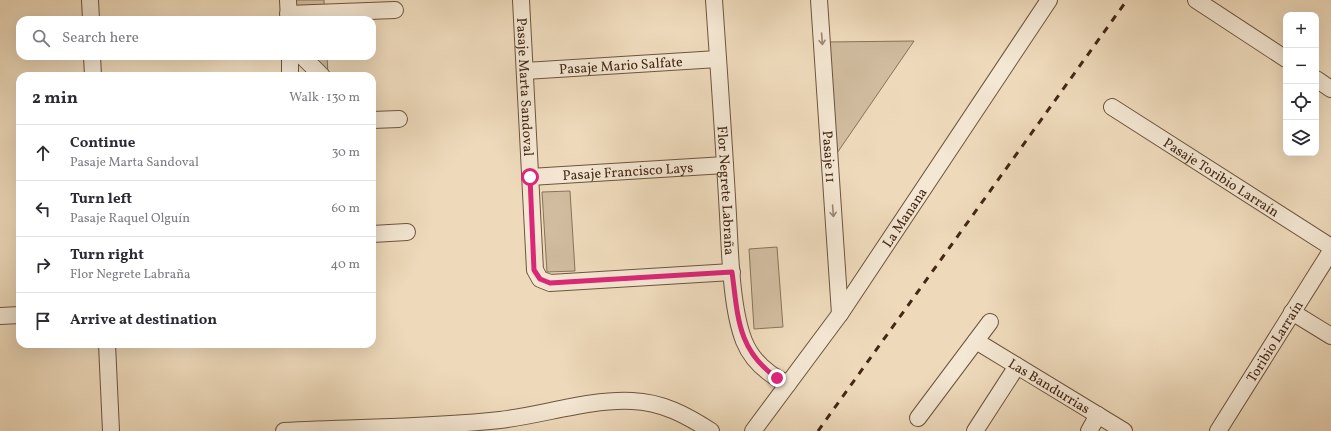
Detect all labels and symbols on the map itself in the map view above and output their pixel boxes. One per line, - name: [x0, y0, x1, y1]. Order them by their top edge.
- street label: Pasaje Marta Sandoval: [511, 17, 537, 157]
- one-way arrow: [818, 32, 825, 45]
- street label: Pasaje Mario Salfate: [559, 53, 684, 80]
- street label: Flor Negrete Labraña: [712, 125, 738, 256]
- street label: Pasaje 11: [817, 130, 839, 184]
- street label: Pasaje Toribio Larraín: [1159, 134, 1282, 222]
- street label: Pasaje Francisco Lays: [562, 159, 694, 186]
- route start: [521, 168, 539, 186]
- street label: La Manana: [879, 184, 932, 252]
- one-way arrow: [830, 204, 837, 217]
- street label: Toribio Larraín: [1243, 298, 1308, 386]
- street label: Las Bandurrias: [1004, 355, 1093, 419]
- route end: [768, 369, 786, 387]

